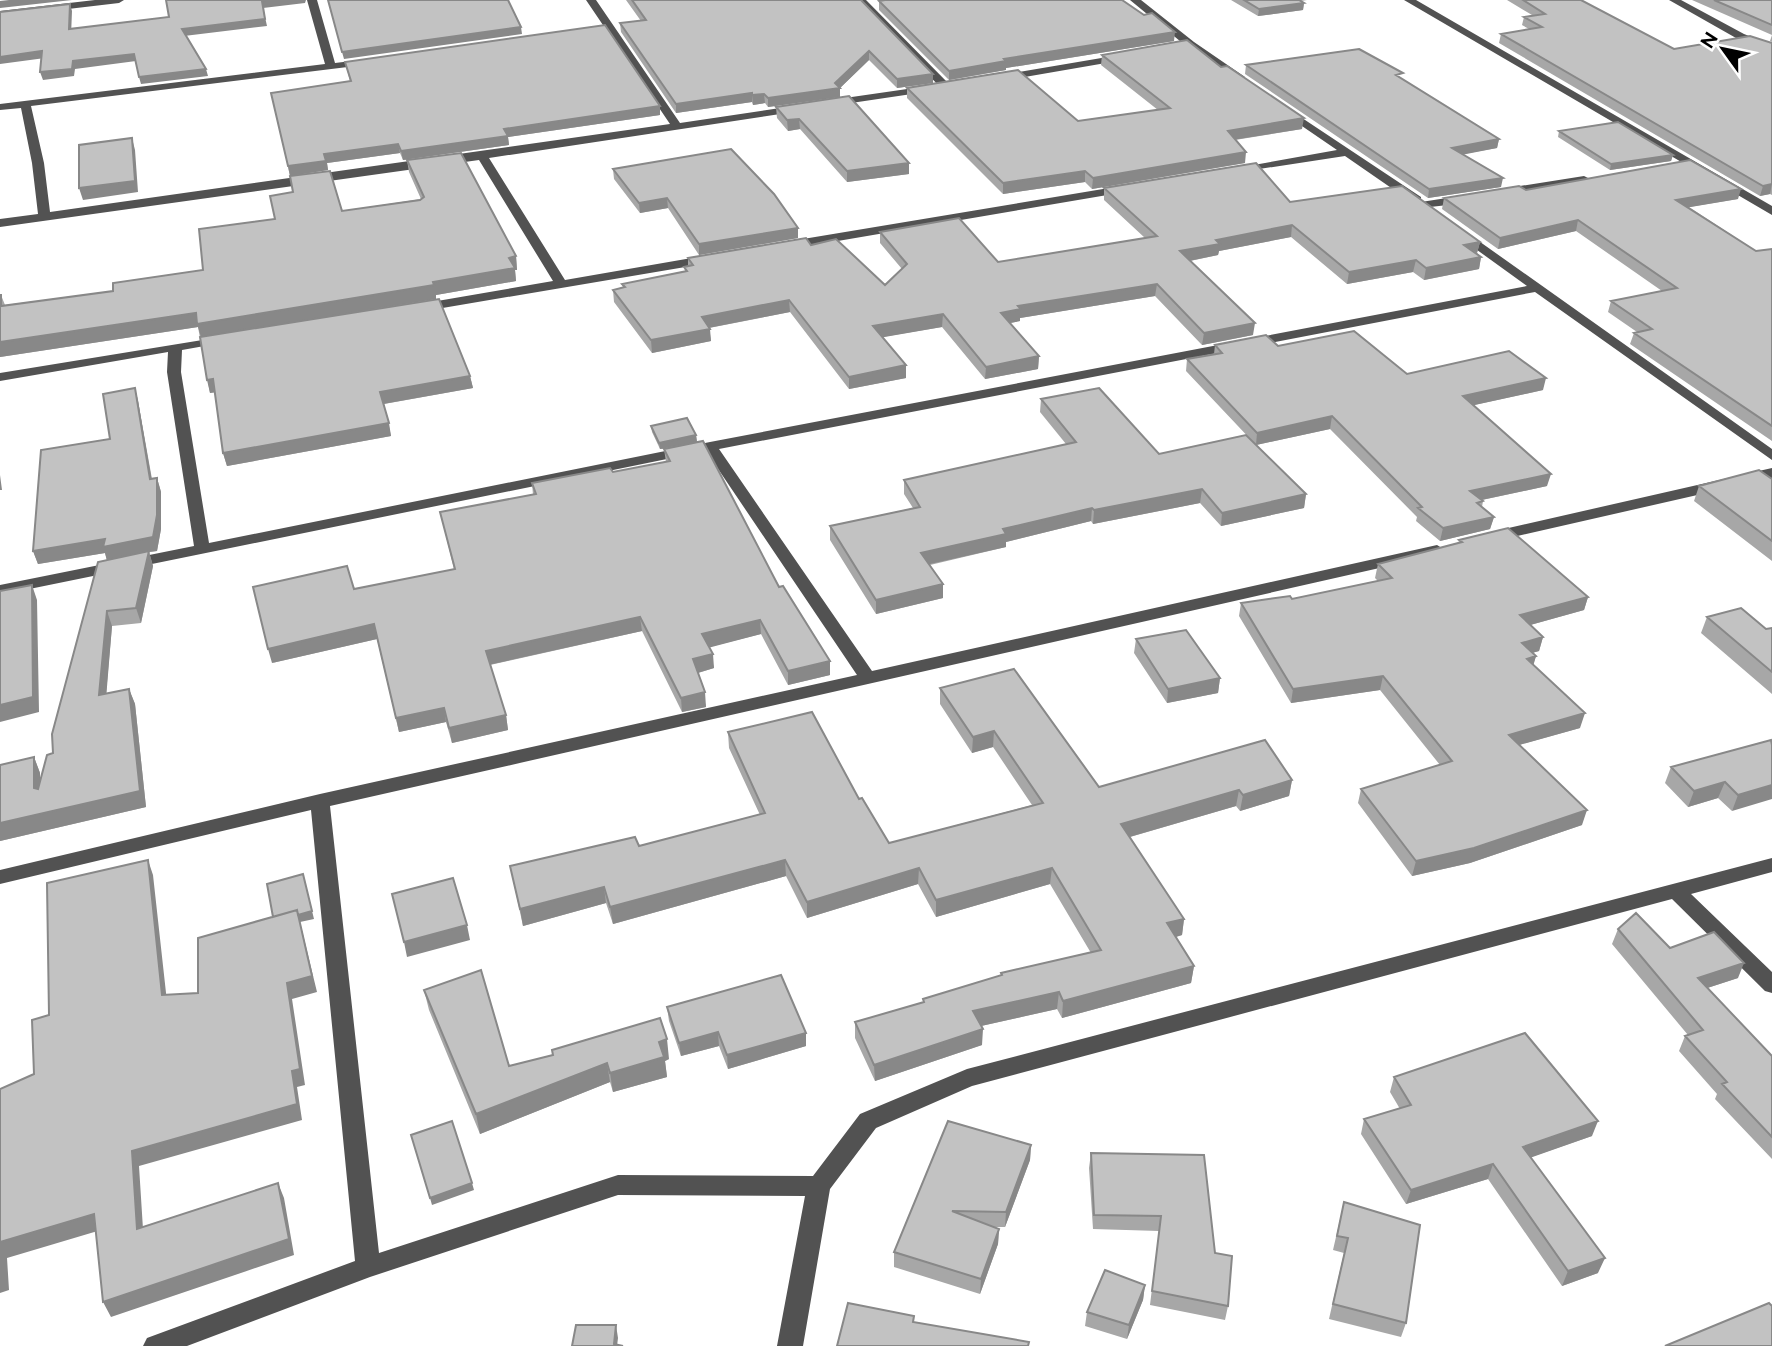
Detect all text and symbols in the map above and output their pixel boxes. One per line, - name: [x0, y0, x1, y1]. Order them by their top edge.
- north arrow: [1688, 14, 1758, 84]
- text: N: [1696, 28, 1722, 52]

